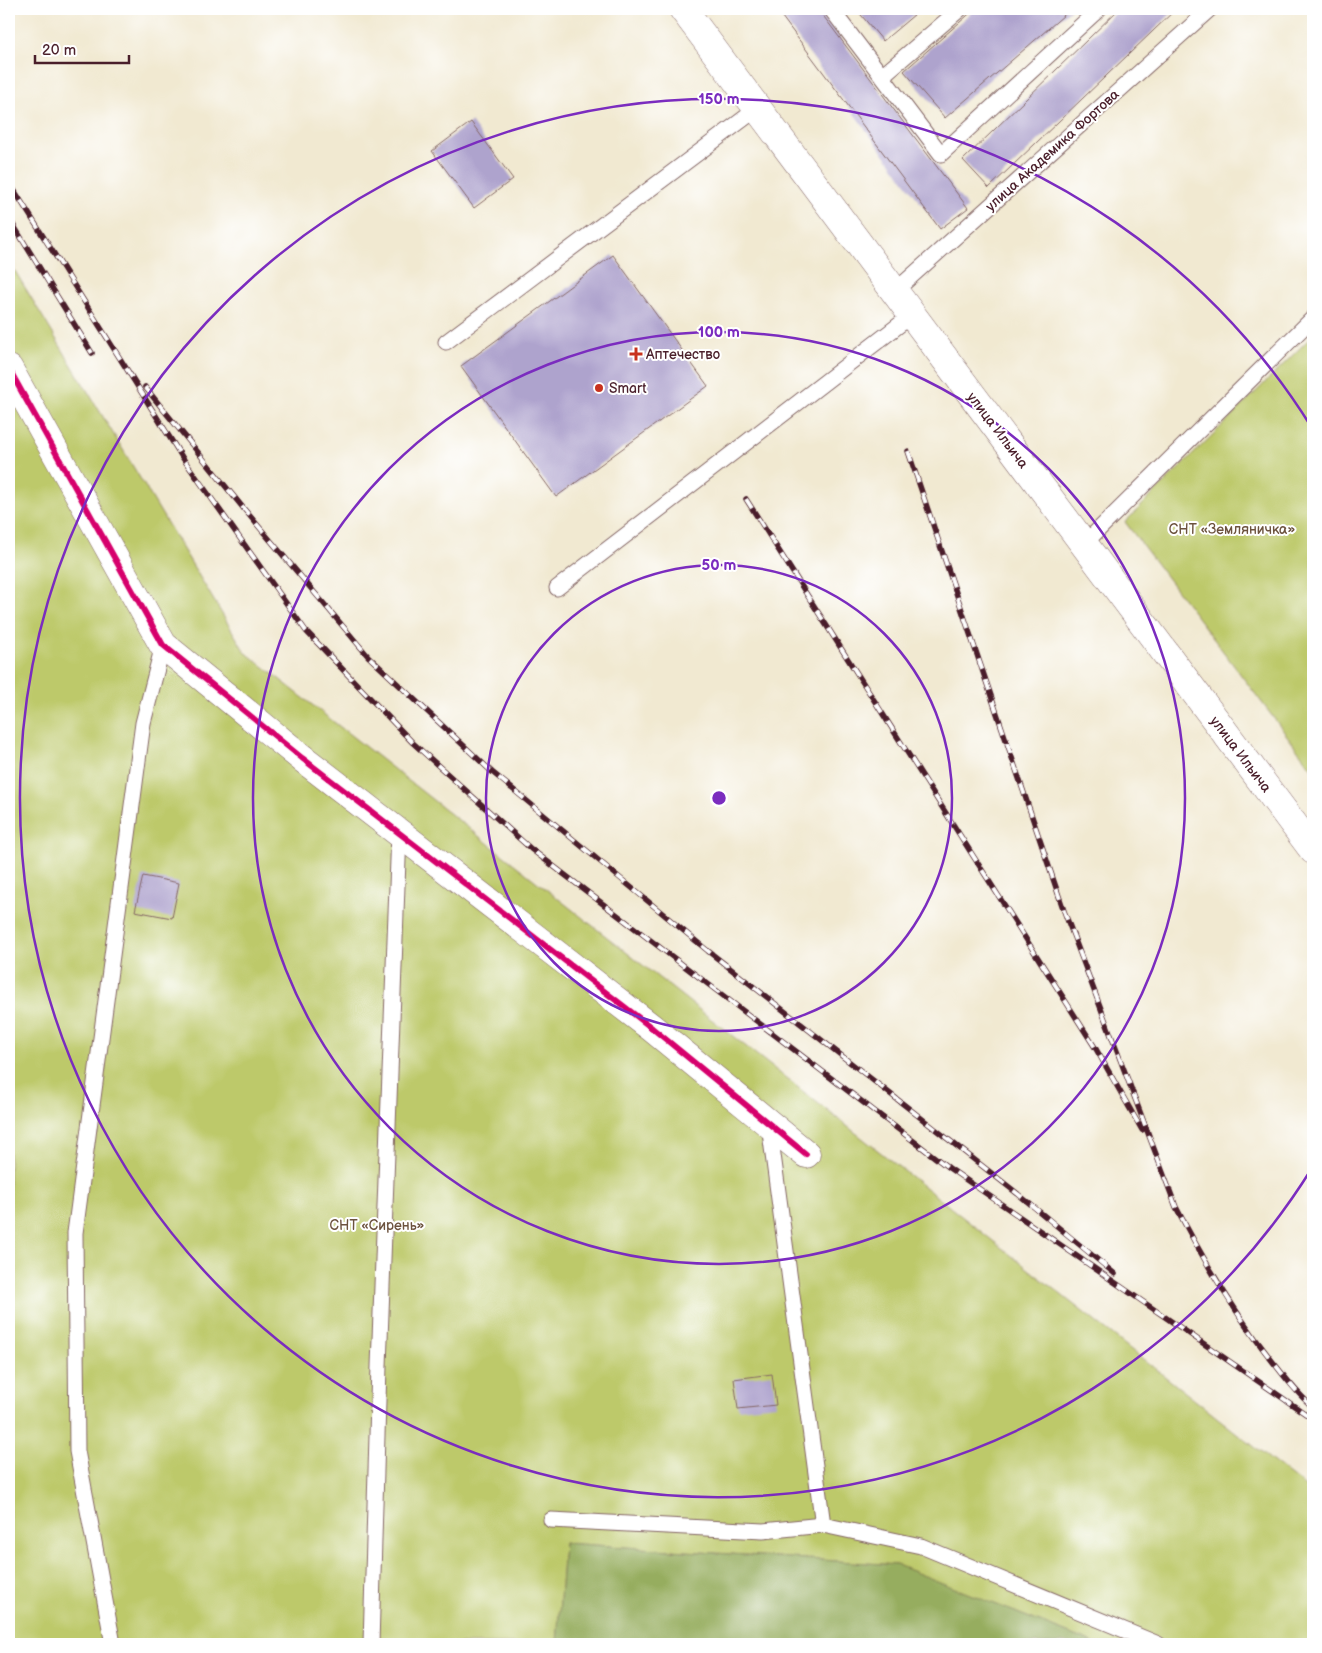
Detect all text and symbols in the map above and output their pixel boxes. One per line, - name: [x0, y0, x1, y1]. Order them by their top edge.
- scale bar: [35, 32, 129, 64]
- text: 20 m: [42, 41, 76, 60]
- street label: улица Академика Фортова: [982, 85, 1123, 215]
- text: 150 m: [698, 90, 740, 109]
- text: 100 m: [698, 323, 740, 342]
- place label: Аптечество: [645, 346, 720, 363]
- marker: Аптечество: [630, 348, 642, 360]
- place label: Smart: [609, 380, 647, 397]
- marker: Smart: [593, 382, 605, 394]
- street label: улица Ильича: [963, 389, 1032, 472]
- park label: СНТ «Земляничка»: [1169, 521, 1295, 538]
- text: 50 m: [702, 556, 737, 575]
- street label: улица Ильича: [1206, 713, 1275, 796]
- centre of rings: [710, 789, 728, 807]
- park label: СНТ «Сирень»: [330, 1217, 425, 1234]

